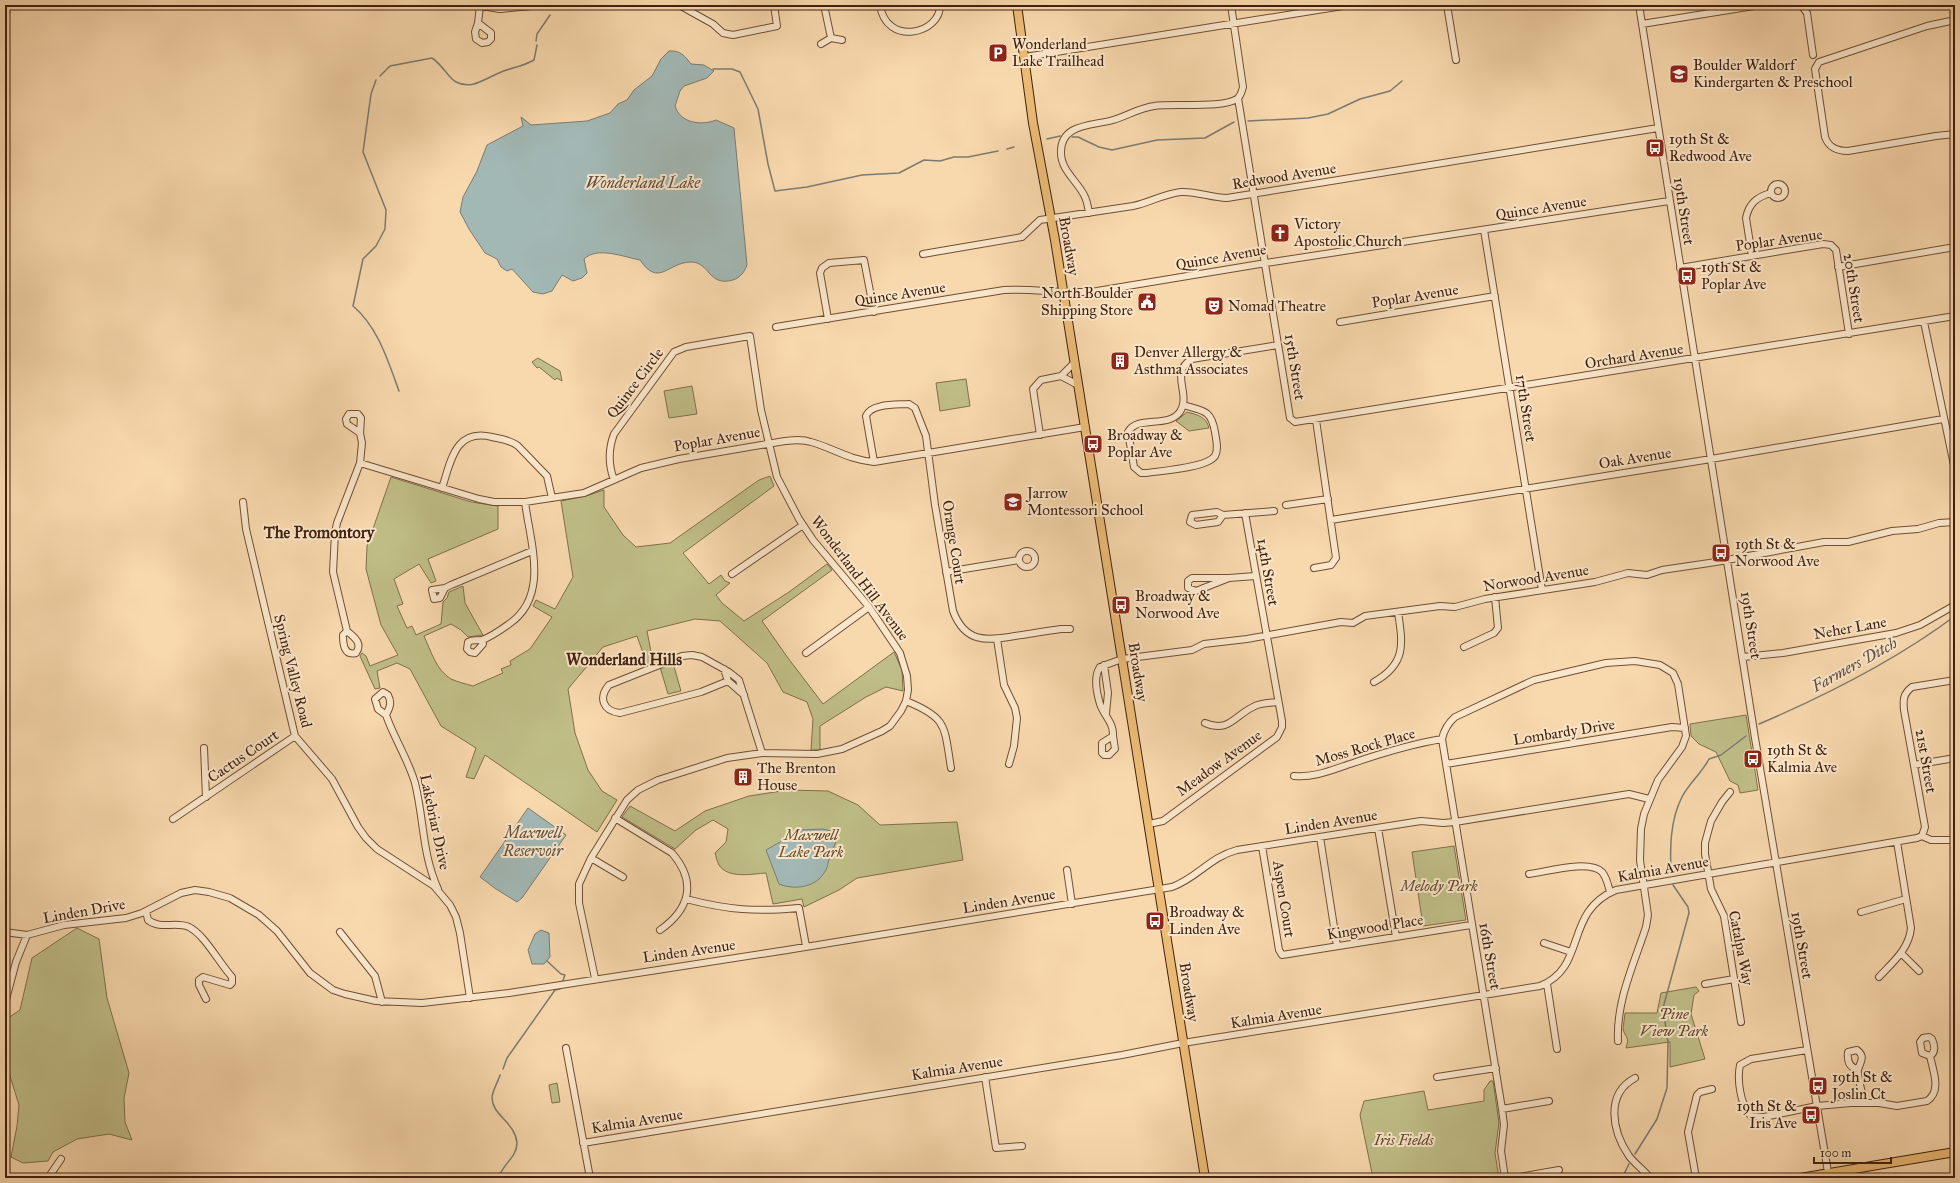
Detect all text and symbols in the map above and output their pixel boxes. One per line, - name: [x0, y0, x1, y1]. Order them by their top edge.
- place label: Wonderland Lake Trailhead: [1012, 35, 1105, 70]
- parking icon: Wonderland Lake Trailhead: [987, 42, 1009, 64]
- place label: Boulder Waldorf Kindergarten & Preschool: [1693, 56, 1854, 91]
- school or university icon: Boulder Waldorf Kindergarten & Preschool: [1668, 63, 1690, 85]
- place label: 19th St & Redwood Ave: [1669, 130, 1752, 165]
- bus stop icon: 19th St & Redwood Ave: [1644, 137, 1666, 159]
- street label: Redwood Avenue: [1231, 159, 1337, 193]
- water label: Wonderland Lake: [586, 173, 701, 192]
- street label: 19th Street: [1670, 176, 1698, 247]
- street label: Quince Avenue: [1494, 192, 1588, 224]
- street label: Broadway: [1055, 215, 1083, 278]
- place label: Victory Apostolic Church: [1293, 215, 1403, 250]
- church icon: Victory Apostolic Church: [1269, 222, 1291, 244]
- street label: Poplar Avenue: [1734, 225, 1824, 255]
- street label: Quince Avenue: [1174, 240, 1268, 274]
- street label: 20th Street: [1840, 252, 1868, 325]
- place label: 19th St & Poplar Ave: [1701, 258, 1766, 293]
- bus stop icon: 19th St & Poplar Ave: [1676, 265, 1698, 287]
- street label: Quince Avenue: [853, 278, 947, 310]
- street label: Poplar Avenue: [1370, 280, 1460, 312]
- place label: North Boulder Shipping Store: [1041, 284, 1133, 319]
- public building icon: North Boulder Shipping Store: [1136, 291, 1158, 313]
- theatre icon: Nomad Theatre: [1203, 295, 1225, 317]
- place label: Nomad Theatre: [1228, 297, 1326, 315]
- street label: 15th Street: [1281, 333, 1309, 402]
- street label: Orchard Avenue: [1584, 339, 1684, 373]
- place label: Denver Allergy & Asthma Associates: [1133, 343, 1248, 378]
- street label: Quince Circle: [603, 344, 667, 422]
- building icon: Denver Allergy & Asthma Associates: [1109, 350, 1131, 372]
- street label: 17th Street: [1512, 373, 1540, 444]
- street label: Poplar Avenue: [672, 423, 762, 455]
- place label: Broadway & Poplar Ave: [1107, 426, 1183, 461]
- bus stop icon: Broadway & Poplar Ave: [1082, 433, 1104, 455]
- street label: Oak Avenue: [1598, 443, 1672, 473]
- place label: Jarrow Montessori School: [1025, 484, 1145, 519]
- school or university icon: Jarrow Montessori School: [1002, 491, 1024, 513]
- street label: Orange Court: [938, 499, 970, 586]
- street label: Wonderland Hill Avenue: [807, 512, 913, 644]
- district label: The Promontory: [263, 523, 376, 543]
- place label: 19th St & Norwood Ave: [1735, 535, 1819, 570]
- street label: 14th Street: [1253, 537, 1283, 608]
- bus stop icon: 19th St & Norwood Ave: [1710, 542, 1732, 564]
- street label: Norwood Avenue: [1482, 561, 1590, 595]
- place label: Broadway & Norwood Ave: [1135, 587, 1219, 622]
- street label: 19th Street: [1737, 590, 1765, 661]
- bus stop icon: Broadway & Norwood Ave: [1110, 594, 1132, 616]
- street label: Spring Valley Road: [270, 612, 316, 730]
- street label: Neher Lane: [1812, 613, 1888, 643]
- water label: Farmers Ditch: [1807, 633, 1900, 696]
- street label: Broadway: [1124, 641, 1152, 704]
- district label: Wonderland Hills: [566, 650, 682, 669]
- street label: Lombardy Drive: [1512, 715, 1616, 749]
- street label: Moss Rock Place: [1313, 724, 1417, 770]
- street label: Cactus Court: [204, 725, 282, 786]
- street label: Meadow Avenue: [1173, 726, 1265, 800]
- street label: 21st Street: [1912, 728, 1941, 795]
- place label: 19th St & Kalmia Ave: [1767, 741, 1837, 776]
- bus stop icon: 19th St & Kalmia Ave: [1742, 748, 1764, 770]
- place label: The Brenton House: [757, 759, 836, 794]
- building icon: The Brenton House: [732, 766, 754, 788]
- street label: Lakebriar Drive: [416, 773, 454, 871]
- street label: Linden Avenue: [1283, 806, 1379, 838]
- water label: Maxwell Reservoir: [502, 823, 564, 860]
- park label: Maxwell Lake Park: [778, 826, 844, 861]
- street label: Kalmia Avenue: [1616, 852, 1710, 886]
- street label: Aspen Court: [1269, 858, 1299, 939]
- park label: Melody Park: [1398, 877, 1478, 895]
- street label: Linden Avenue: [961, 885, 1057, 917]
- street label: Linden Drive: [42, 895, 126, 927]
- place label: Broadway & Linden Ave: [1169, 903, 1245, 938]
- street label: Catalpa Way: [1725, 909, 1757, 988]
- bus stop icon: Broadway & Linden Ave: [1144, 910, 1166, 932]
- street label: Kingwood Place: [1325, 910, 1425, 944]
- street label: 19th Street: [1787, 910, 1817, 981]
- street label: 16th Street: [1475, 921, 1505, 992]
- street label: Linden Avenue: [641, 936, 737, 966]
- street label: Broadway: [1175, 961, 1203, 1024]
- street label: Kalmia Avenue: [1229, 1000, 1323, 1032]
- park label: Pine View Park: [1640, 1005, 1709, 1040]
- street label: Kalmia Avenue: [910, 1052, 1004, 1084]
- place label: 19th St & Joslin Ct: [1830, 1068, 1893, 1104]
- bus stop icon: 19th St & Joslin Ct: [1807, 1075, 1829, 1097]
- place label: 19th St & Iris Ave: [1736, 1097, 1797, 1132]
- bus stop icon: 19th St & Iris Ave: [1800, 1104, 1822, 1126]
- street label: Kalmia Avenue: [590, 1105, 684, 1137]
- park label: Iris Fields: [1373, 1131, 1434, 1149]
- scale bar: [1814, 1139, 1891, 1165]
- text: 100 m: [1820, 1146, 1851, 1160]

